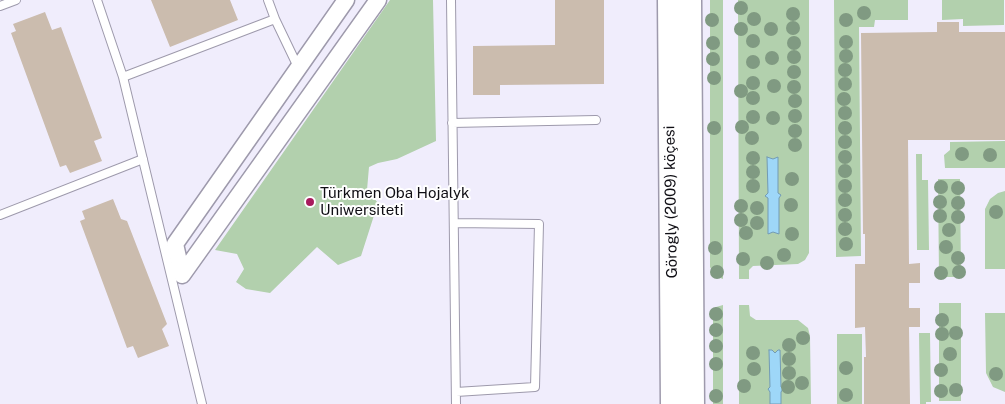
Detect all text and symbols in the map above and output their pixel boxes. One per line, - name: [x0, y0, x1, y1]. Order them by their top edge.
- street label: Görogly (2009) köçesi: [661, 126, 681, 278]
- place label: Türkmen Oba Hojalyk Uniwersiteti: [320, 184, 469, 219]
- marker: Türkmen Oba Hojalyk Uniwersiteti: [304, 196, 316, 208]

